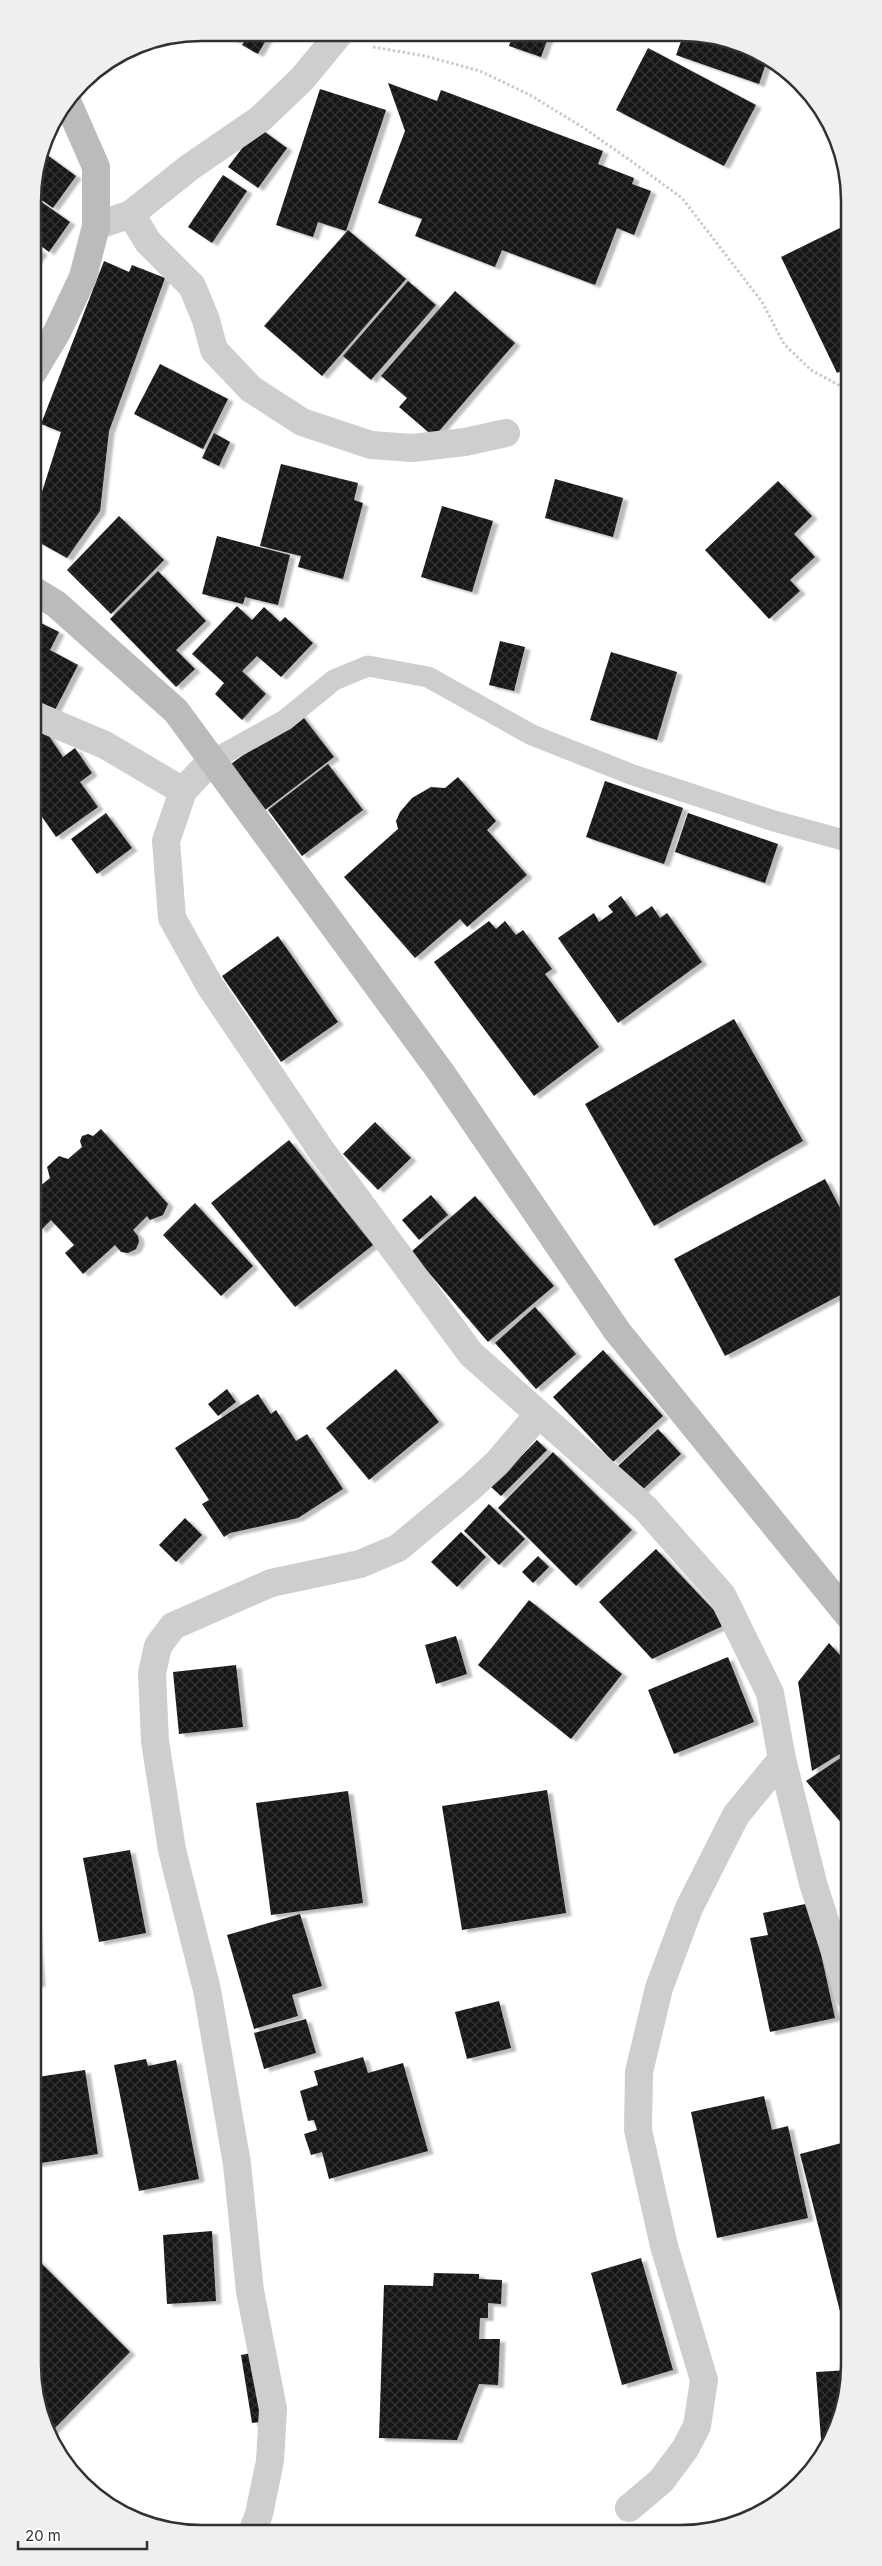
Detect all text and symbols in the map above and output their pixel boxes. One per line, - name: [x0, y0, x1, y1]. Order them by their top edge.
- scale bar: [18, 2518, 146, 2550]
- text: 20 m: [25, 2526, 61, 2545]

